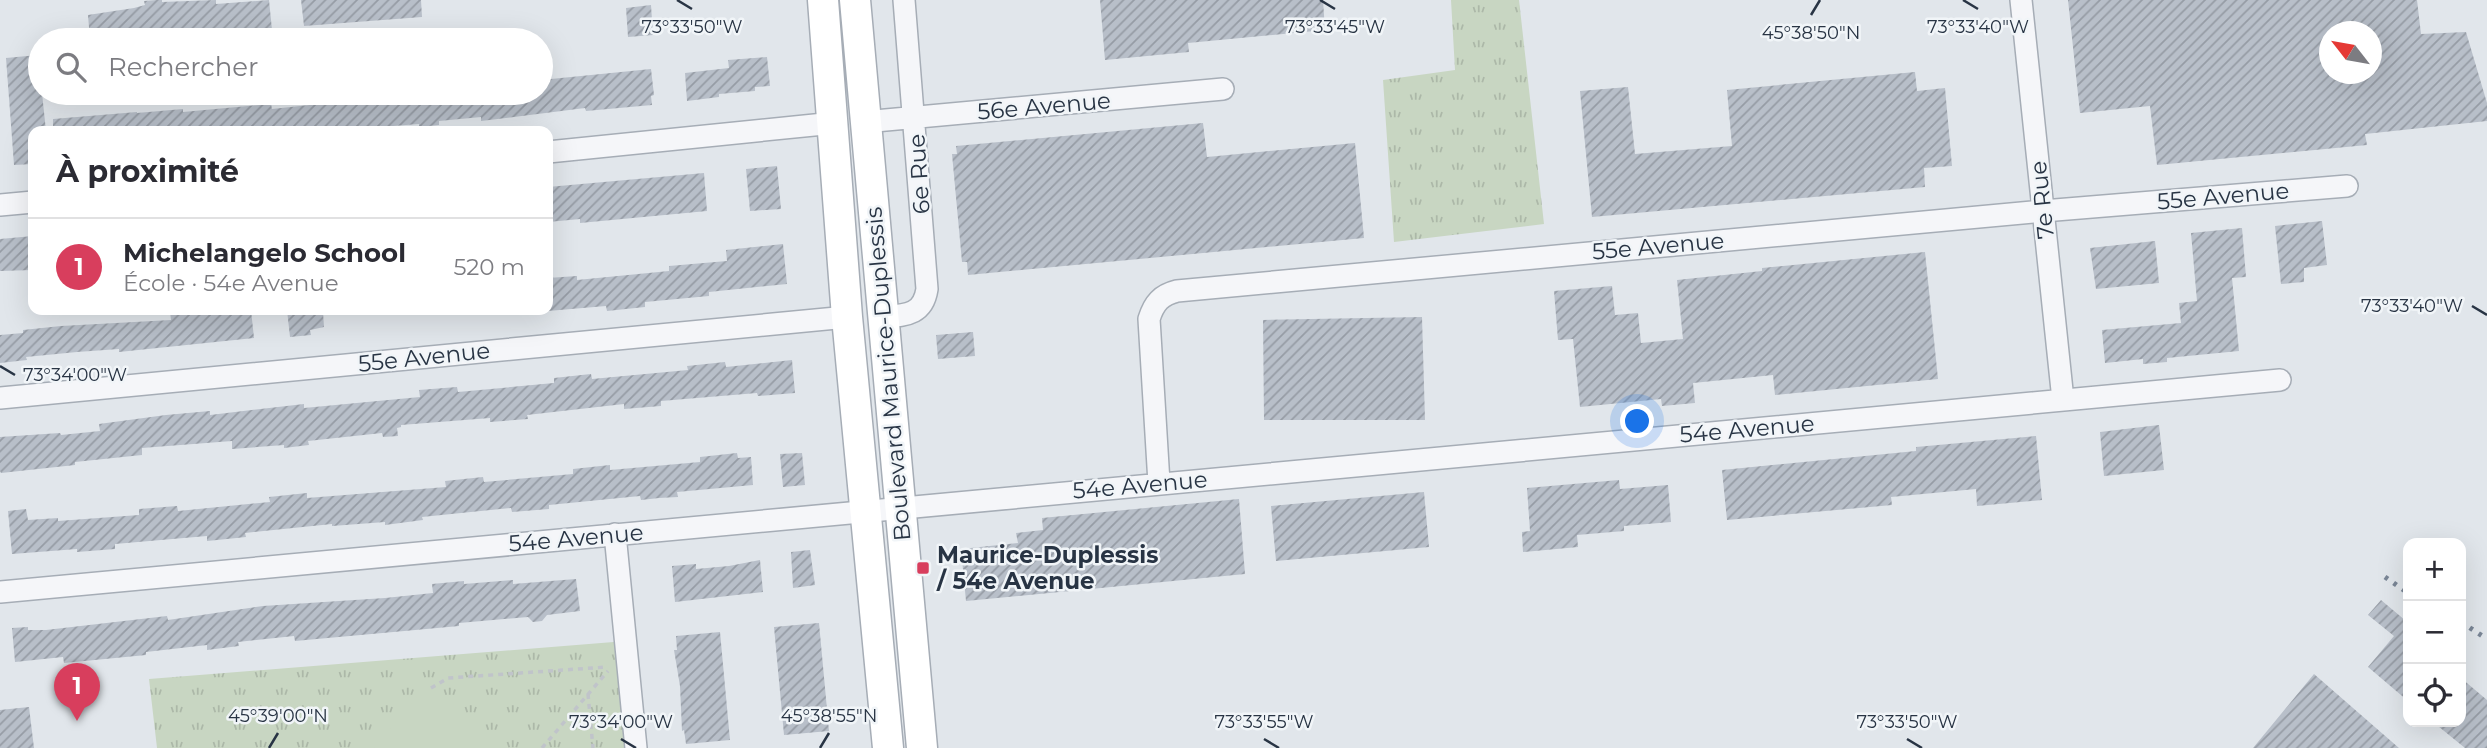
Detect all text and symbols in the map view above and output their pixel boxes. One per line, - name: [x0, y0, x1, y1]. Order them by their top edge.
- text: 73°33'50"W: [642, 16, 742, 38]
- text: 73°33'45"W: [1285, 16, 1385, 38]
- text: 73°33'40"W: [1927, 16, 2029, 38]
- north arrow: [2319, 21, 2382, 84]
- text: 45°38'50"N: [1762, 22, 1860, 44]
- search box: [28, 28, 553, 105]
- icon: search: [52, 48, 90, 86]
- text: Rechercher: [108, 51, 258, 83]
- street label: 56e Avenue: [976, 86, 1112, 126]
- street label: 6e Rue: [902, 133, 936, 215]
- text: À proximité: [56, 153, 239, 190]
- street label: 7e Rue: [2024, 160, 2060, 240]
- street label: 55e Avenue: [2156, 176, 2290, 216]
- street label: Boulevard Maurice-Duplessis: [859, 206, 917, 542]
- street label: 55e Avenue: [1591, 226, 1725, 266]
- text: Michelangelo School: [123, 237, 406, 269]
- text: 1: [74, 253, 84, 281]
- text: 520 m: [453, 253, 525, 281]
- text: École · 54e Avenue: [123, 269, 339, 297]
- text: 73°33'40"W: [2361, 295, 2463, 317]
- street label: 55e Avenue: [357, 336, 491, 378]
- text: 73°34'00"W: [23, 364, 127, 386]
- your location: [1620, 404, 1654, 438]
- street label: 54e Avenue: [1678, 409, 1816, 449]
- street label: 54e Avenue: [1071, 465, 1209, 505]
- street label: 54e Avenue: [507, 518, 645, 558]
- map controls: [2403, 538, 2466, 727]
- button: +: [2403, 538, 2466, 601]
- place label: Maurice-Duplessis / 54e Avenue: [936, 541, 1158, 595]
- marker: Maurice-Duplessis / 54e Avenue: [915, 560, 931, 576]
- button: −: [2403, 601, 2466, 664]
- pin: 1: [54, 663, 100, 721]
- button: locate: [2403, 664, 2466, 727]
- text: 45°39'00"N: [228, 705, 328, 727]
- text: 45°38'55"N: [781, 705, 877, 727]
- text: 73°34'00"W: [569, 711, 673, 733]
- text: 73°33'55"W: [1215, 711, 1313, 733]
- text: 73°33'50"W: [1857, 711, 1957, 733]

